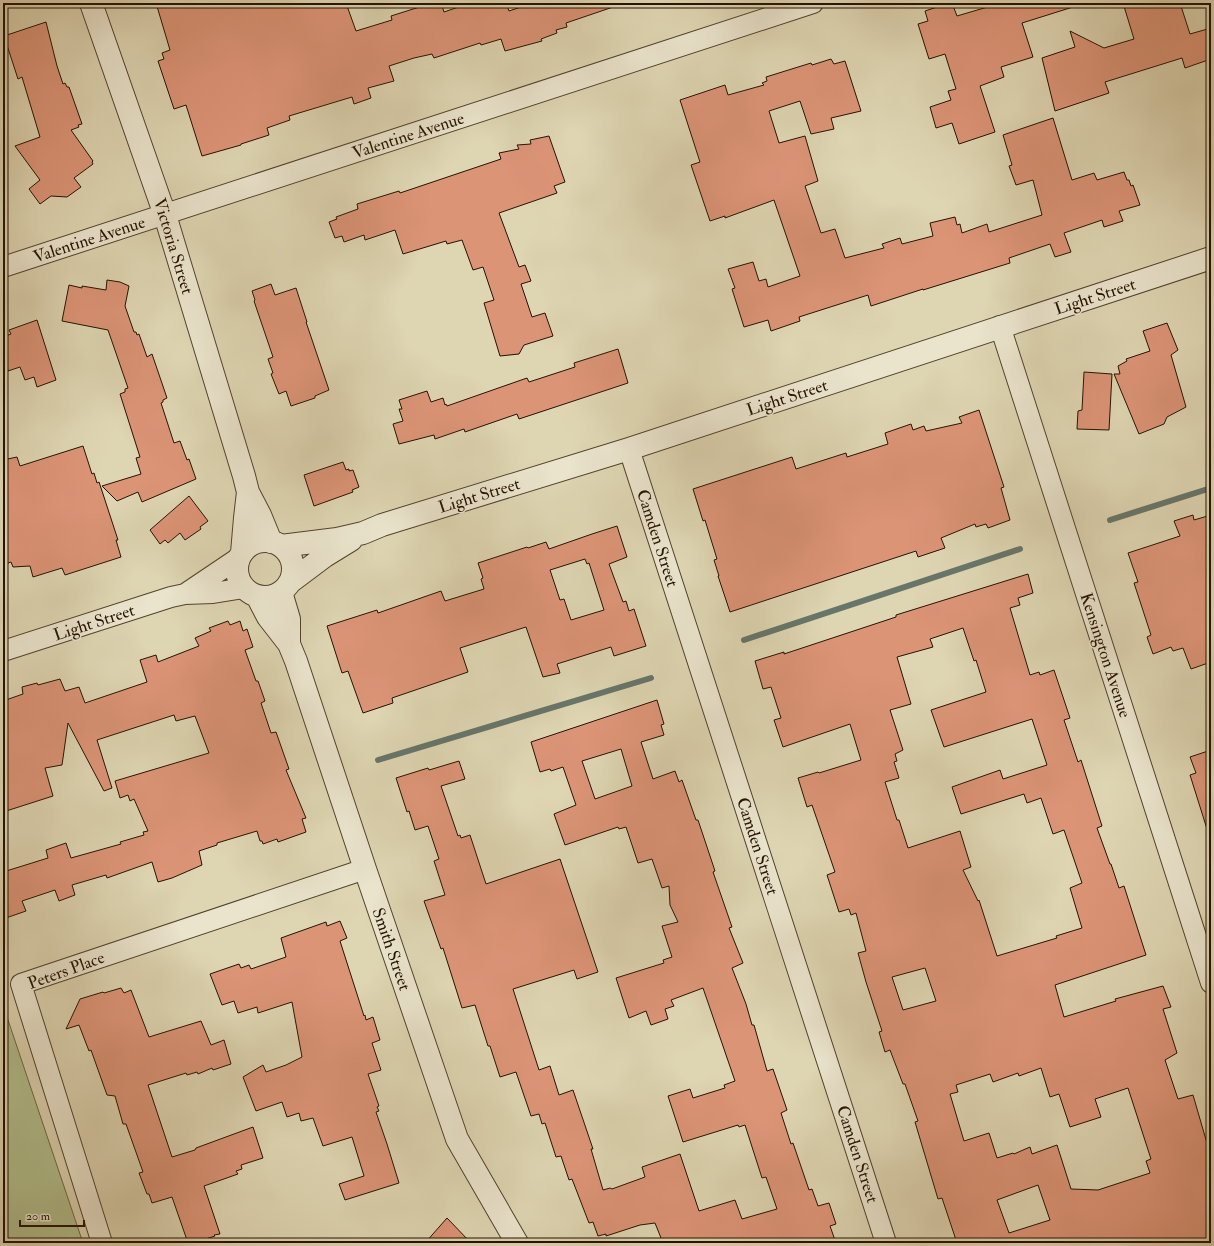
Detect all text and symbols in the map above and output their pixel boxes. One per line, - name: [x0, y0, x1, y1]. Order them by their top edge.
- street label: Valentine Avenue: [350, 108, 467, 163]
- street label: Victoria Street: [149, 196, 198, 297]
- street label: Valentine Avenue: [31, 212, 148, 267]
- street label: Light Street: [1052, 273, 1139, 319]
- street label: Light Street: [744, 374, 831, 420]
- street label: Light Street: [436, 473, 523, 518]
- street label: Camden Street: [632, 487, 683, 590]
- street label: Kensington Avenue: [1075, 590, 1136, 720]
- street label: Light Street: [51, 599, 138, 645]
- street label: Camden Street: [732, 795, 783, 898]
- street label: Smith Street: [368, 905, 416, 994]
- street label: Peters Place: [25, 947, 107, 994]
- street label: Camden Street: [832, 1103, 883, 1206]
- scale bar: [20, 1202, 84, 1228]
- text: 20 m: [26, 1209, 51, 1224]

